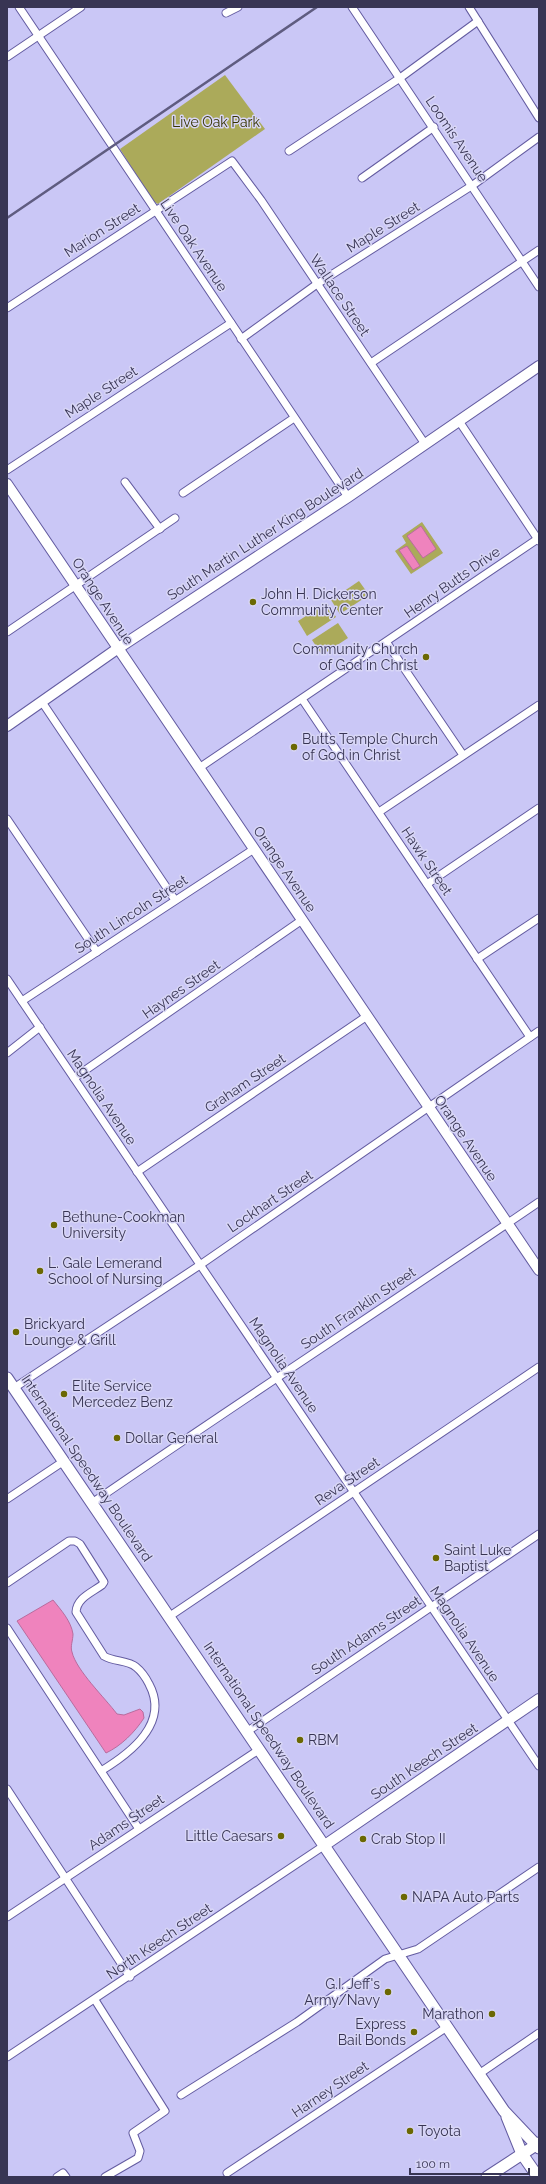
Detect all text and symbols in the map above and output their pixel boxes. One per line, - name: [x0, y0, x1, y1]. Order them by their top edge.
- street label: Loomis Avenue: [423, 93, 491, 185]
- park label: Live Oak Park: [172, 114, 261, 130]
- street label: Live Oak Avenue: [157, 196, 231, 294]
- street label: Maple Street: [344, 198, 423, 256]
- street label: Marion Street: [61, 200, 143, 260]
- street label: Wallace Street: [307, 251, 373, 339]
- street label: Maple Street: [62, 363, 140, 421]
- street label: South Martin Luther King Boulevard: [164, 465, 366, 603]
- street label: Henry Butts Drive: [401, 543, 503, 621]
- street label: Orange Avenue: [69, 555, 137, 647]
- place label: John H. Dickerson Community Center: [261, 586, 383, 618]
- marker: John H. Dickerson Community Center: [248, 597, 258, 607]
- place label: Community Church of God in Christ: [293, 641, 418, 673]
- marker: Community Church of God in Christ: [421, 652, 431, 662]
- place label: Butts Temple Church of God in Christ: [302, 731, 438, 763]
- marker: Butts Temple Church of God in Christ: [289, 742, 299, 752]
- street label: Orange Avenue: [250, 823, 320, 915]
- street label: Hawk Street: [398, 824, 456, 898]
- street label: South Lincoln Street: [72, 871, 191, 956]
- street label: Haynes Street: [139, 956, 223, 1022]
- street label: Magnolia Avenue: [64, 1046, 140, 1148]
- street label: Graham Street: [202, 1050, 289, 1116]
- street label: Orange Avenue: [431, 1092, 501, 1184]
- street label: Lockhart Street: [224, 1166, 316, 1235]
- place label: Bethune-Cookman University: [62, 1209, 185, 1241]
- marker: Bethune-Cookman University: [49, 1220, 59, 1230]
- place label: L. Gale Lemerand School of Nursing: [48, 1255, 163, 1287]
- street label: South Franklin Street: [298, 1264, 419, 1352]
- marker: L. Gale Lemerand School of Nursing: [35, 1266, 45, 1276]
- street label: Magnolia Avenue: [246, 1314, 322, 1416]
- place label: Brickyard Lounge & Grill: [24, 1316, 116, 1348]
- marker: Brickyard Lounge & Grill: [11, 1327, 21, 1337]
- street label: International Speedway Boulevard: [18, 1372, 156, 1564]
- place label: Elite Service Mercedez Benz: [72, 1378, 173, 1410]
- marker: Elite Service Mercedez Benz: [59, 1389, 69, 1399]
- place label: Dollar General: [125, 1430, 218, 1446]
- marker: Dollar General: [112, 1433, 122, 1443]
- street label: Reva Street: [312, 1453, 382, 1508]
- place label: Saint Luke Baptist: [444, 1542, 511, 1574]
- marker: Saint Luke Baptist: [431, 1553, 441, 1563]
- street label: Magnolia Avenue: [427, 1583, 503, 1685]
- street label: South Adams Street: [308, 1592, 424, 1678]
- street label: International Speedway Boulevard: [200, 1639, 338, 1831]
- street label: South Keech Street: [368, 1719, 480, 1803]
- place label: RBM: [308, 1732, 339, 1748]
- marker: RBM: [295, 1735, 305, 1745]
- street label: Adams Street: [85, 1791, 167, 1853]
- place label: Little Caesars: [185, 1828, 273, 1844]
- marker: Little Caesars: [276, 1831, 286, 1841]
- place label: Crab Stop II: [371, 1831, 446, 1847]
- marker: Crab Stop II: [358, 1834, 368, 1844]
- place label: NAPA Auto Parts: [412, 1889, 519, 1905]
- marker: NAPA Auto Parts: [399, 1892, 409, 1902]
- street label: North Keech Street: [103, 1900, 215, 1982]
- place label: G.I. Jeff's Army/Navy: [304, 1976, 380, 2008]
- marker: G.I. Jeff's Army/Navy: [383, 1987, 393, 1997]
- place label: Marathon: [422, 2006, 484, 2022]
- marker: Marathon: [487, 2009, 497, 2019]
- place label: Express Bail Bonds: [338, 2016, 406, 2048]
- marker: Express Bail Bonds: [409, 2027, 419, 2037]
- street label: Harney Street: [289, 2057, 371, 2120]
- place label: Toyota: [418, 2123, 461, 2139]
- marker: Toyota: [405, 2126, 415, 2136]
- scale bar: [410, 2150, 529, 2176]
- text: 100 m: [416, 2157, 450, 2171]

